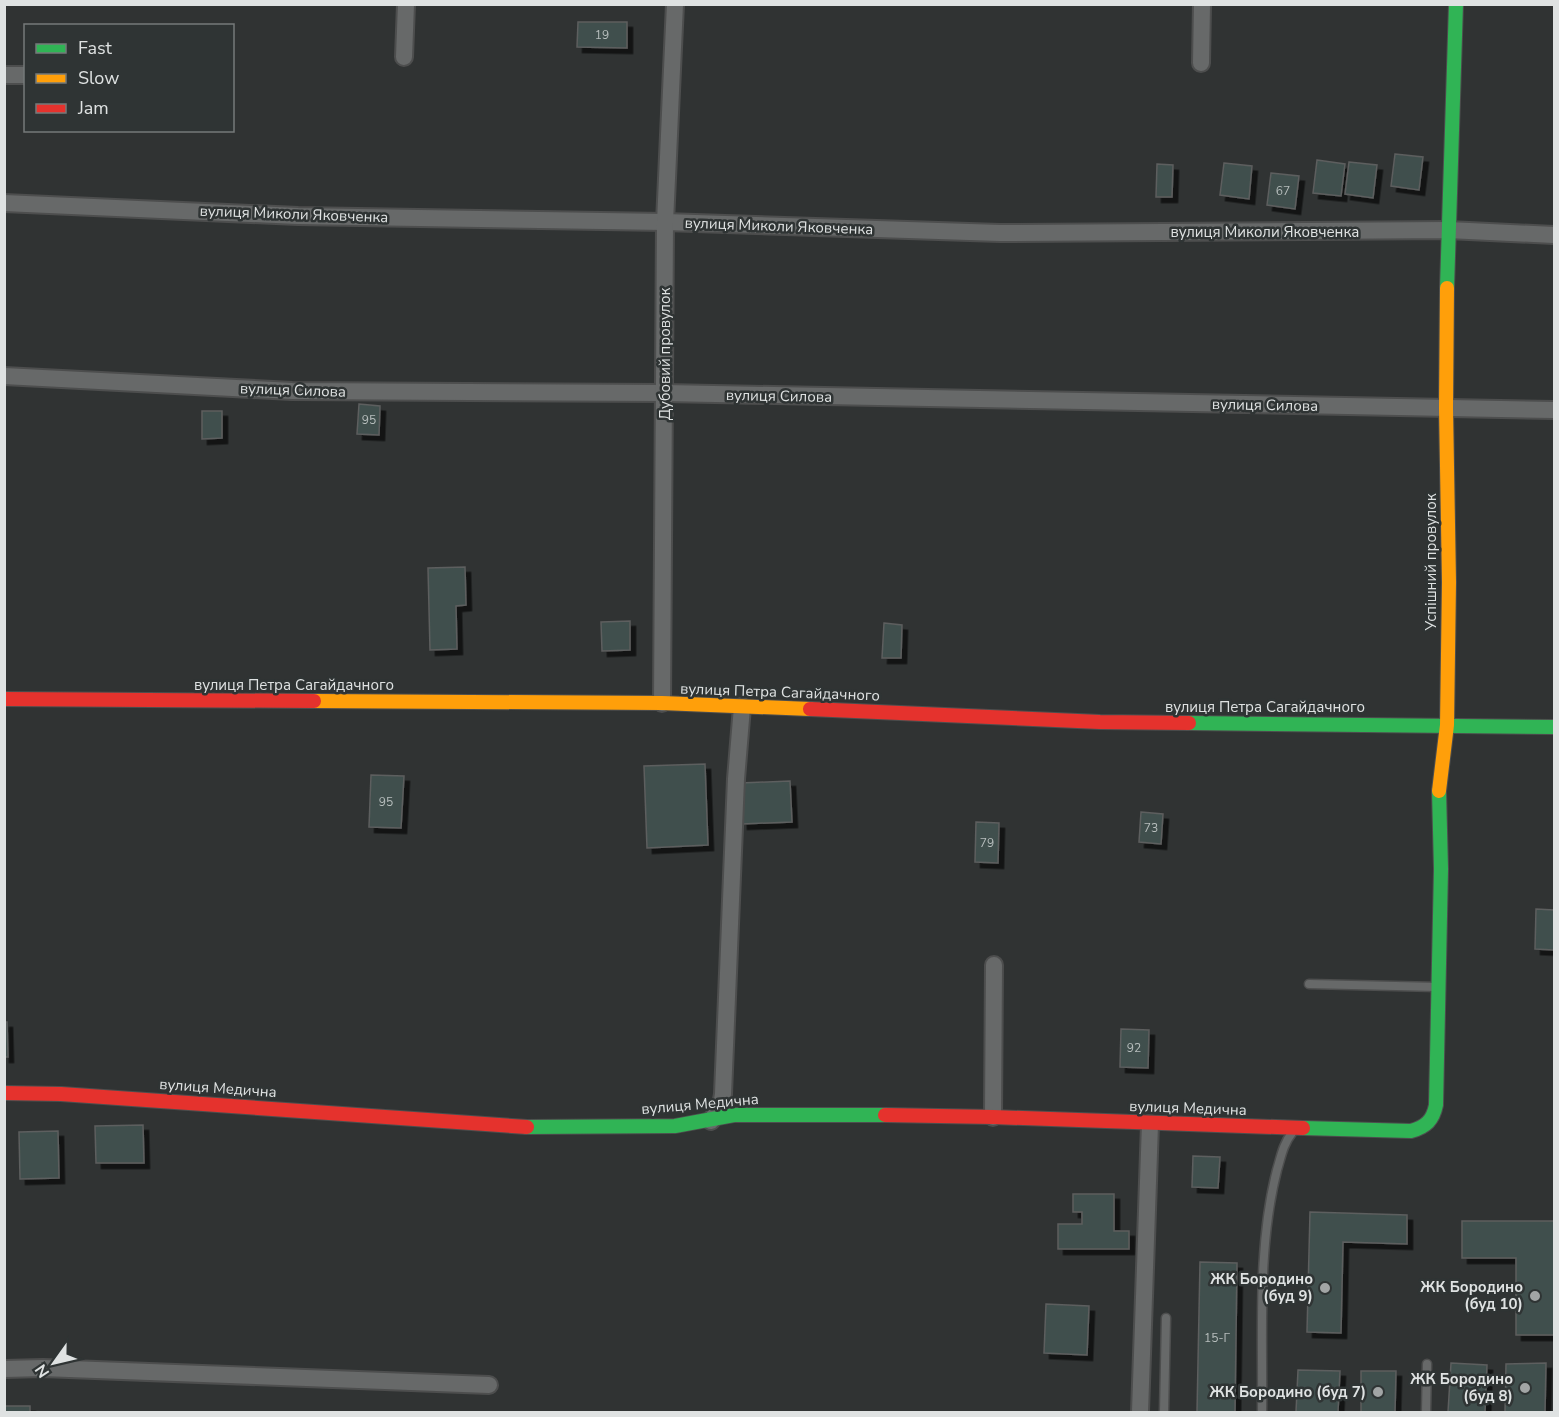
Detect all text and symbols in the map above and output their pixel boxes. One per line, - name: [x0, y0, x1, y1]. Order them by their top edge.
- legend: [24, 24, 234, 132]
- house number: 19: [595, 27, 609, 43]
- text: Fast: [78, 36, 113, 60]
- text: Slow: [78, 66, 119, 90]
- text: Jam: [77, 96, 109, 120]
- house number: 67: [1276, 183, 1290, 199]
- street label: вулиця Миколи Яковченка: [199, 201, 389, 227]
- street label: вулиця Миколи Яковченка: [684, 213, 874, 239]
- street label: вулиця Миколи Яковченка: [1171, 222, 1359, 242]
- street label: Дубовий провулок: [655, 288, 675, 420]
- street label: вулиця Силова: [240, 378, 346, 402]
- street label: вулиця Силова: [726, 385, 832, 407]
- street label: вулиця Силова: [1212, 394, 1318, 416]
- house number: 95: [362, 412, 376, 428]
- street label: Успішний провулок: [1421, 493, 1441, 632]
- street label: вулиця Петра Сагайдачного: [194, 675, 394, 695]
- street label: вулиця Петра Сагайдачного: [680, 679, 880, 705]
- street label: вулиця Петра Сагайдачного: [1165, 697, 1365, 717]
- house number: 95: [379, 794, 393, 810]
- house number: 73: [1144, 820, 1158, 836]
- house number: 79: [980, 835, 994, 851]
- house number: 92: [1127, 1040, 1141, 1056]
- street label: вулиця Медична: [159, 1074, 277, 1102]
- street label: вулиця Медична: [641, 1089, 759, 1119]
- street label: вулиця Медична: [1129, 1096, 1247, 1120]
- place label: ЖК Бородино (буд 9): [1210, 1269, 1313, 1306]
- place label: ЖК Бородино (буд 10): [1420, 1277, 1523, 1314]
- marker: ЖК Бородино (буд 9): [1318, 1281, 1332, 1295]
- marker: ЖК Бородино (буд 10): [1528, 1289, 1542, 1303]
- house number: 15-Г: [1204, 1330, 1230, 1346]
- north arrow: [24, 1333, 84, 1393]
- text: N: [30, 1360, 55, 1382]
- place label: ЖК Бородино (буд 8): [1410, 1369, 1513, 1406]
- marker: ЖК Бородино (буд 8): [1518, 1381, 1532, 1395]
- place label: ЖК Бородино (буд 7): [1210, 1382, 1366, 1402]
- marker: ЖК Бородино (буд 7): [1371, 1385, 1385, 1399]

